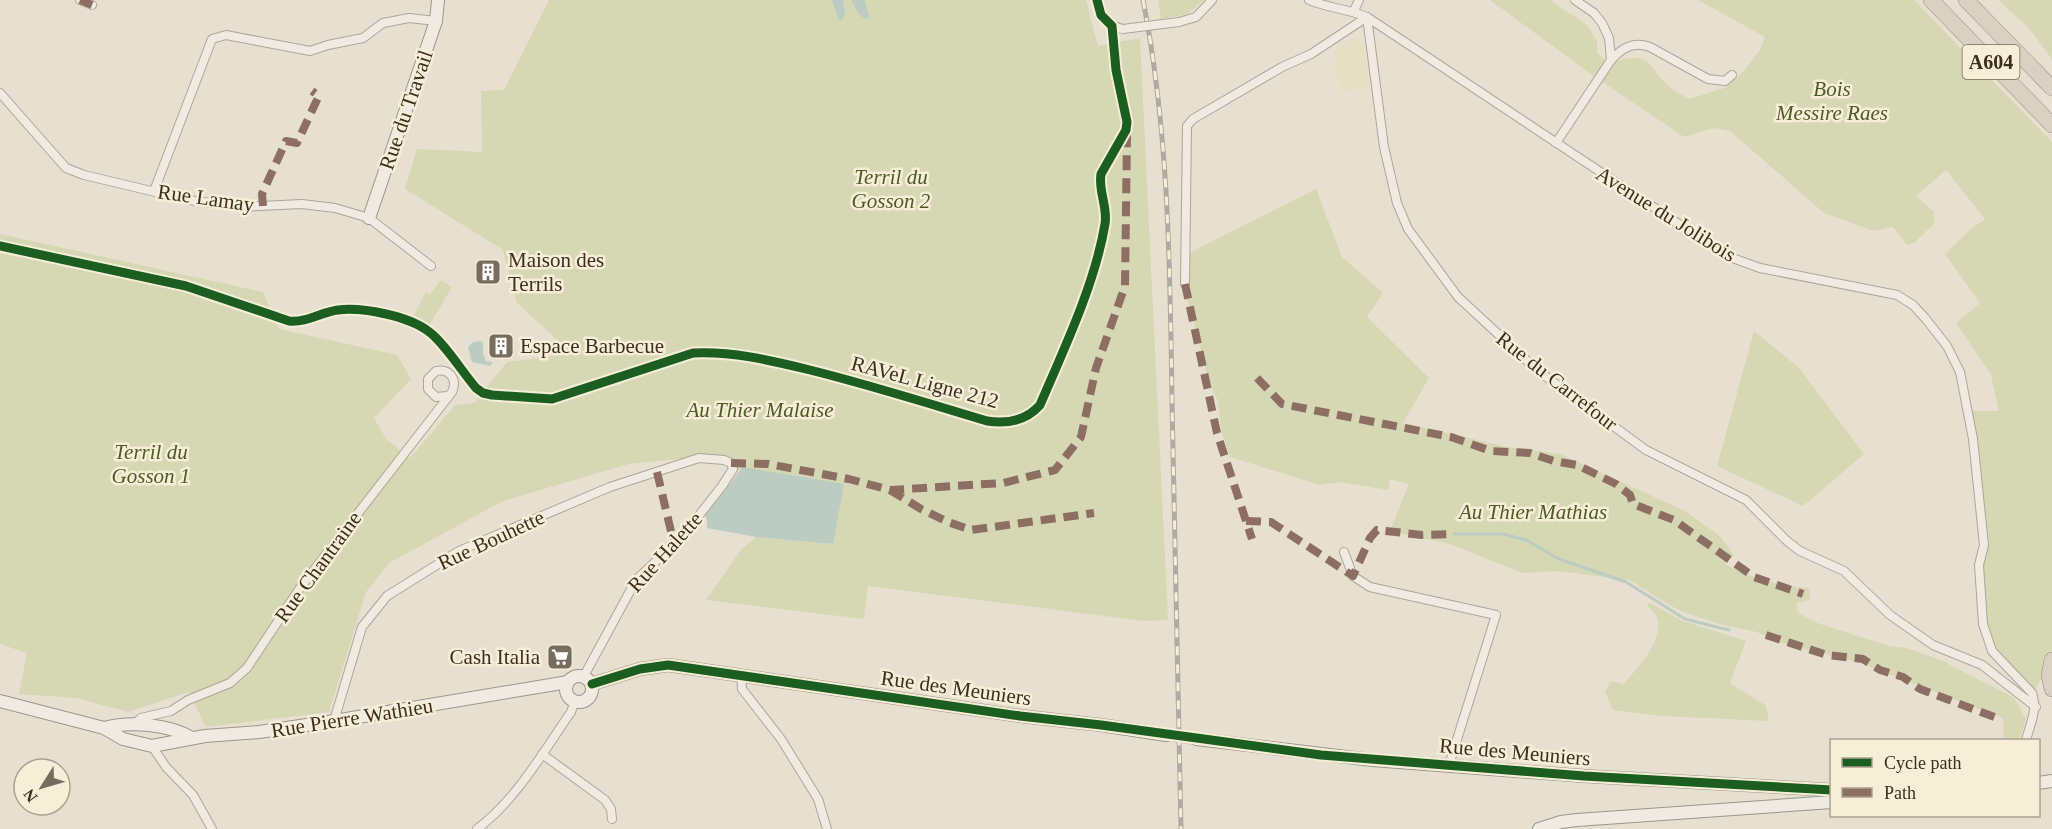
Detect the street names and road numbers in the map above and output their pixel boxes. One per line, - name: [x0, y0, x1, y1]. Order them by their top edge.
- road number: A604: [1962, 45, 2020, 79]
- street label: Rue du Travail: [374, 47, 438, 173]
- street label: Avenue du Jolibois: [1592, 161, 1740, 267]
- street label: Rue Lamay: [156, 179, 256, 217]
- street label: Rue du Carrefour: [1492, 326, 1622, 436]
- street label: RAVeL Ligne 212: [849, 351, 1001, 413]
- street label: Rue Bouhette: [434, 505, 548, 575]
- street label: Rue Chantraine: [270, 507, 366, 627]
- street label: Rue Halette: [623, 507, 707, 597]
- street label: Rue des Meuniers: [879, 666, 1033, 710]
- street label: Rue Pierre Wathieu: [269, 693, 435, 743]
- street label: Rue des Meuniers: [1438, 733, 1592, 771]

